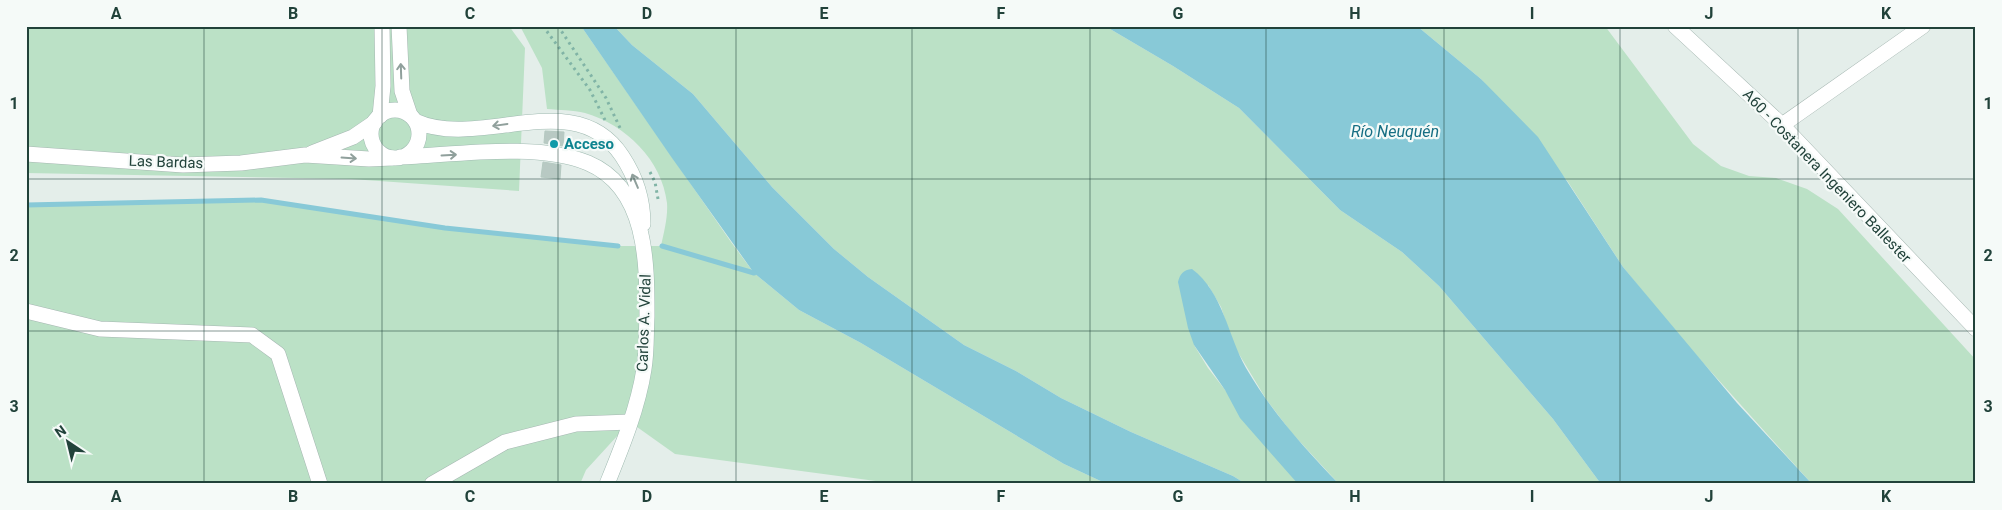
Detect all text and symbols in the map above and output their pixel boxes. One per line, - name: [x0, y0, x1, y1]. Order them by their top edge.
- text: A: [111, 4, 122, 23]
- text: B: [288, 4, 298, 23]
- text: C: [465, 4, 475, 23]
- text: D: [642, 4, 652, 23]
- text: E: [820, 4, 829, 23]
- text: F: [997, 4, 1006, 23]
- text: G: [1173, 4, 1184, 23]
- text: H: [1349, 4, 1361, 23]
- text: I: [1530, 4, 1534, 23]
- text: J: [1705, 4, 1713, 23]
- text: K: [1881, 4, 1892, 23]
- one-way arrow: [396, 64, 405, 80]
- street label: A60 - Costanera Ingeniero Ballester: [1739, 85, 1915, 267]
- text: 1: [9, 94, 19, 113]
- text: 1: [1983, 94, 1993, 113]
- one-way arrow: [493, 120, 509, 130]
- water label: Río Neuquén: [1351, 122, 1439, 141]
- place label: Acceso: [564, 135, 614, 153]
- marker: Acceso: [548, 138, 560, 150]
- one-way arrow: [440, 150, 456, 160]
- street label: Las Bardas: [128, 152, 204, 172]
- one-way arrow: [340, 154, 356, 163]
- one-way arrow: [630, 174, 640, 189]
- text: 2: [9, 246, 19, 265]
- text: 2: [1983, 246, 1993, 265]
- street label: Carlos A. Vidal: [633, 274, 655, 372]
- text: 3: [9, 397, 19, 416]
- text: 3: [1983, 397, 1993, 416]
- north arrow: [42, 418, 92, 468]
- text: N: [52, 422, 69, 441]
- text: A: [111, 487, 122, 506]
- text: B: [288, 487, 298, 506]
- text: C: [465, 487, 475, 506]
- text: D: [642, 487, 652, 506]
- text: E: [820, 487, 829, 506]
- text: F: [997, 487, 1006, 506]
- text: G: [1173, 487, 1184, 506]
- text: H: [1349, 487, 1361, 506]
- text: I: [1530, 487, 1534, 506]
- text: J: [1705, 487, 1713, 506]
- text: K: [1881, 487, 1892, 506]

